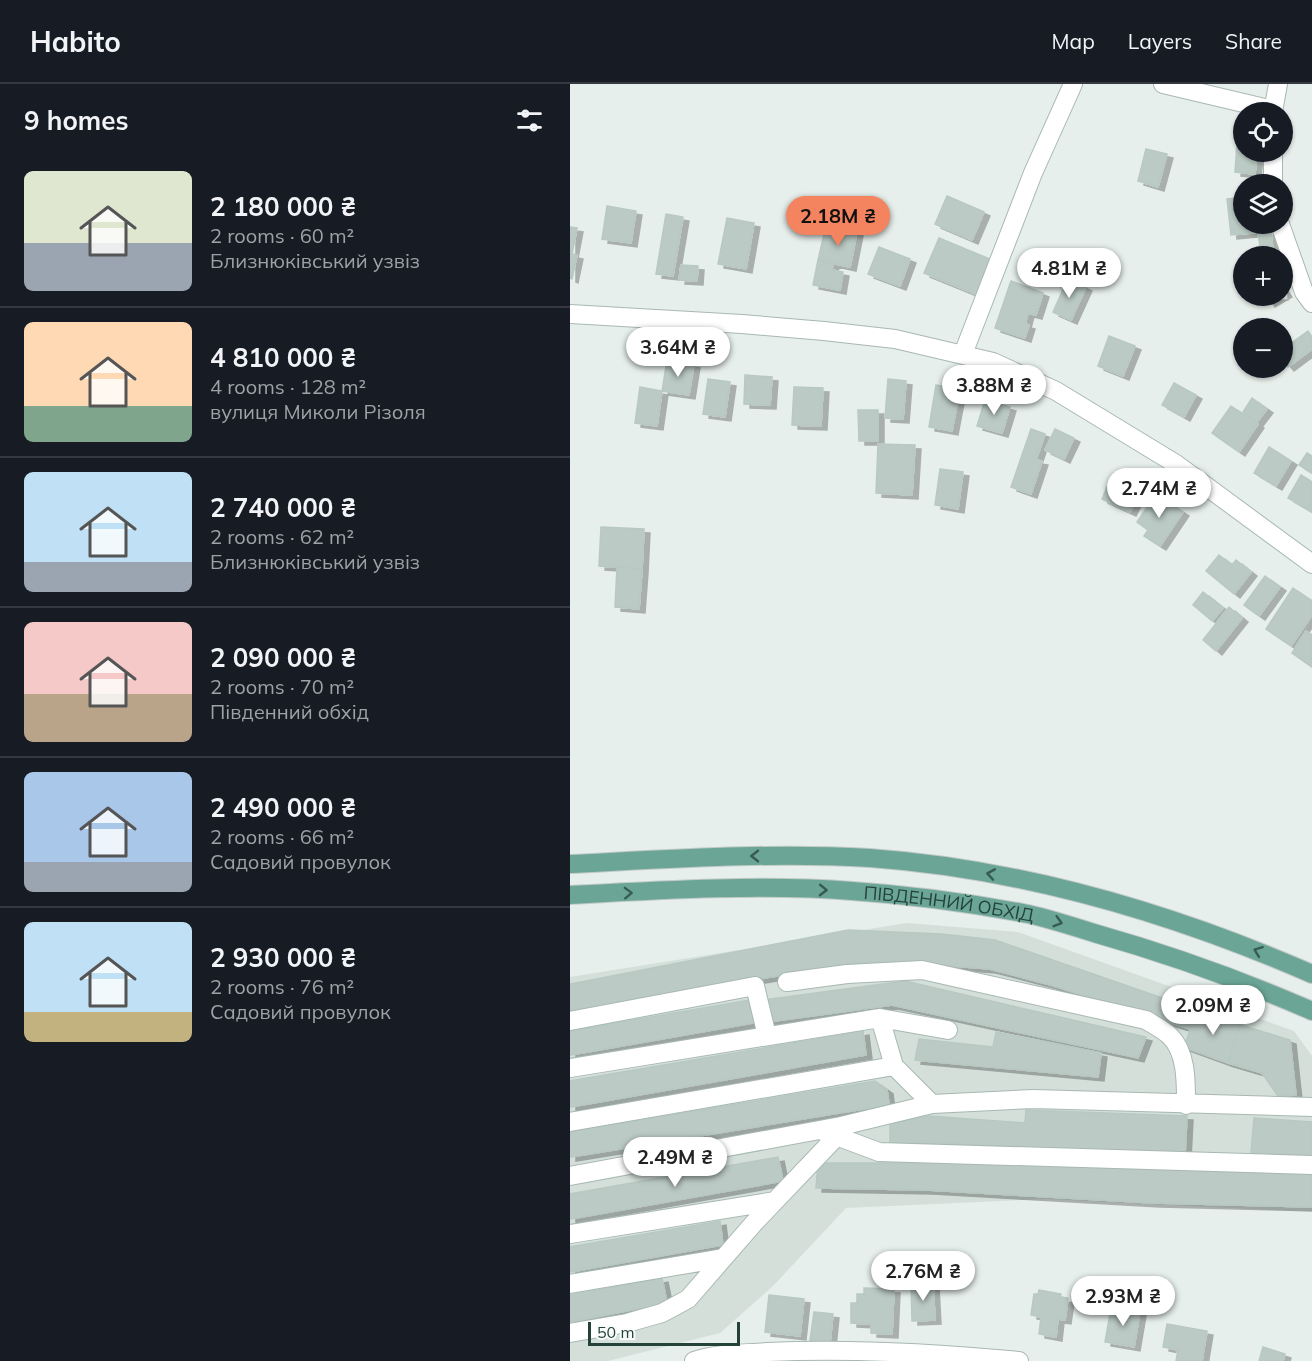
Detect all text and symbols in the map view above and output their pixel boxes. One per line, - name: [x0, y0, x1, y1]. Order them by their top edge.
- text: Habito: [30, 24, 121, 59]
- text: Map: [1052, 28, 1095, 54]
- text: Layers: [1128, 28, 1192, 54]
- text: Share: [1225, 28, 1282, 54]
- map controls: [1233, 102, 1293, 378]
- button: locate: [1233, 102, 1293, 162]
- text: 9 homes: [24, 104, 128, 137]
- icon: filters: [513, 104, 546, 137]
- button: layers: [1233, 174, 1293, 234]
- text: 2 180 000 ₴: [210, 190, 356, 223]
- icon: home: [72, 195, 144, 267]
- pin: 2.18M ₴: [783, 196, 893, 247]
- text: 2.18M ₴: [800, 203, 876, 228]
- text: 2 rooms · 60 m²: [210, 223, 354, 248]
- button: +: [1233, 246, 1293, 306]
- text: Близнюківський узвіз: [210, 248, 420, 273]
- pin: 4.81M ₴: [1014, 248, 1124, 299]
- text: 4.81M ₴: [1031, 255, 1107, 280]
- button: −: [1233, 318, 1293, 378]
- pin: 3.64M ₴: [623, 327, 733, 378]
- text: 3.64M ₴: [640, 334, 716, 359]
- text: 4 810 000 ₴: [210, 341, 356, 374]
- icon: home: [72, 346, 144, 418]
- pin: 3.88M ₴: [939, 365, 1049, 416]
- text: 3.88M ₴: [956, 372, 1032, 397]
- text: 4 rooms · 128 m²: [210, 374, 366, 399]
- text: вулиця Миколи Різоля: [210, 399, 426, 424]
- pin: 2.74M ₴: [1104, 468, 1214, 519]
- text: 2.74M ₴: [1121, 475, 1197, 500]
- text: 2 740 000 ₴: [210, 491, 356, 524]
- icon: home: [72, 496, 144, 568]
- text: 2 rooms · 62 m²: [210, 524, 354, 549]
- text: Близнюківський узвіз: [210, 549, 420, 574]
- text: 2 090 000 ₴: [210, 641, 356, 674]
- icon: home: [72, 646, 144, 718]
- text: 2 rooms · 70 m²: [210, 674, 354, 699]
- text: Південний обхід: [210, 699, 369, 724]
- text: 2 490 000 ₴: [210, 791, 356, 824]
- icon: home: [72, 796, 144, 868]
- text: 2 rooms · 66 m²: [210, 824, 354, 849]
- text: Садовий провулок: [210, 849, 391, 874]
- one-way arrow: [750, 850, 759, 862]
- one-way arrow: [986, 868, 996, 881]
- street label: ПІВДЕННИЙ ОБХІД: [863, 880, 1037, 927]
- one-way arrow: [819, 884, 828, 896]
- one-way arrow: [624, 886, 633, 899]
- one-way arrow: [1052, 915, 1062, 928]
- text: 2 930 000 ₴: [210, 941, 356, 974]
- icon: home: [72, 946, 144, 1018]
- one-way arrow: [1253, 946, 1264, 959]
- text: 2 rooms · 76 m²: [210, 974, 354, 999]
- pin: 2.09M ₴: [1158, 985, 1268, 1036]
- text: 2.09M ₴: [1175, 992, 1251, 1017]
- text: Садовий провулок: [210, 999, 391, 1024]
- pin: 2.49M ₴: [620, 1137, 730, 1188]
- text: 2.49M ₴: [637, 1144, 713, 1169]
- pin: 2.76M ₴: [868, 1251, 978, 1302]
- text: 2.76M ₴: [885, 1258, 961, 1283]
- pin: 2.93M ₴: [1068, 1276, 1178, 1327]
- text: 2.93M ₴: [1085, 1283, 1161, 1308]
- scale bar: [588, 1319, 740, 1346]
- text: 50 m: [597, 1322, 634, 1342]

